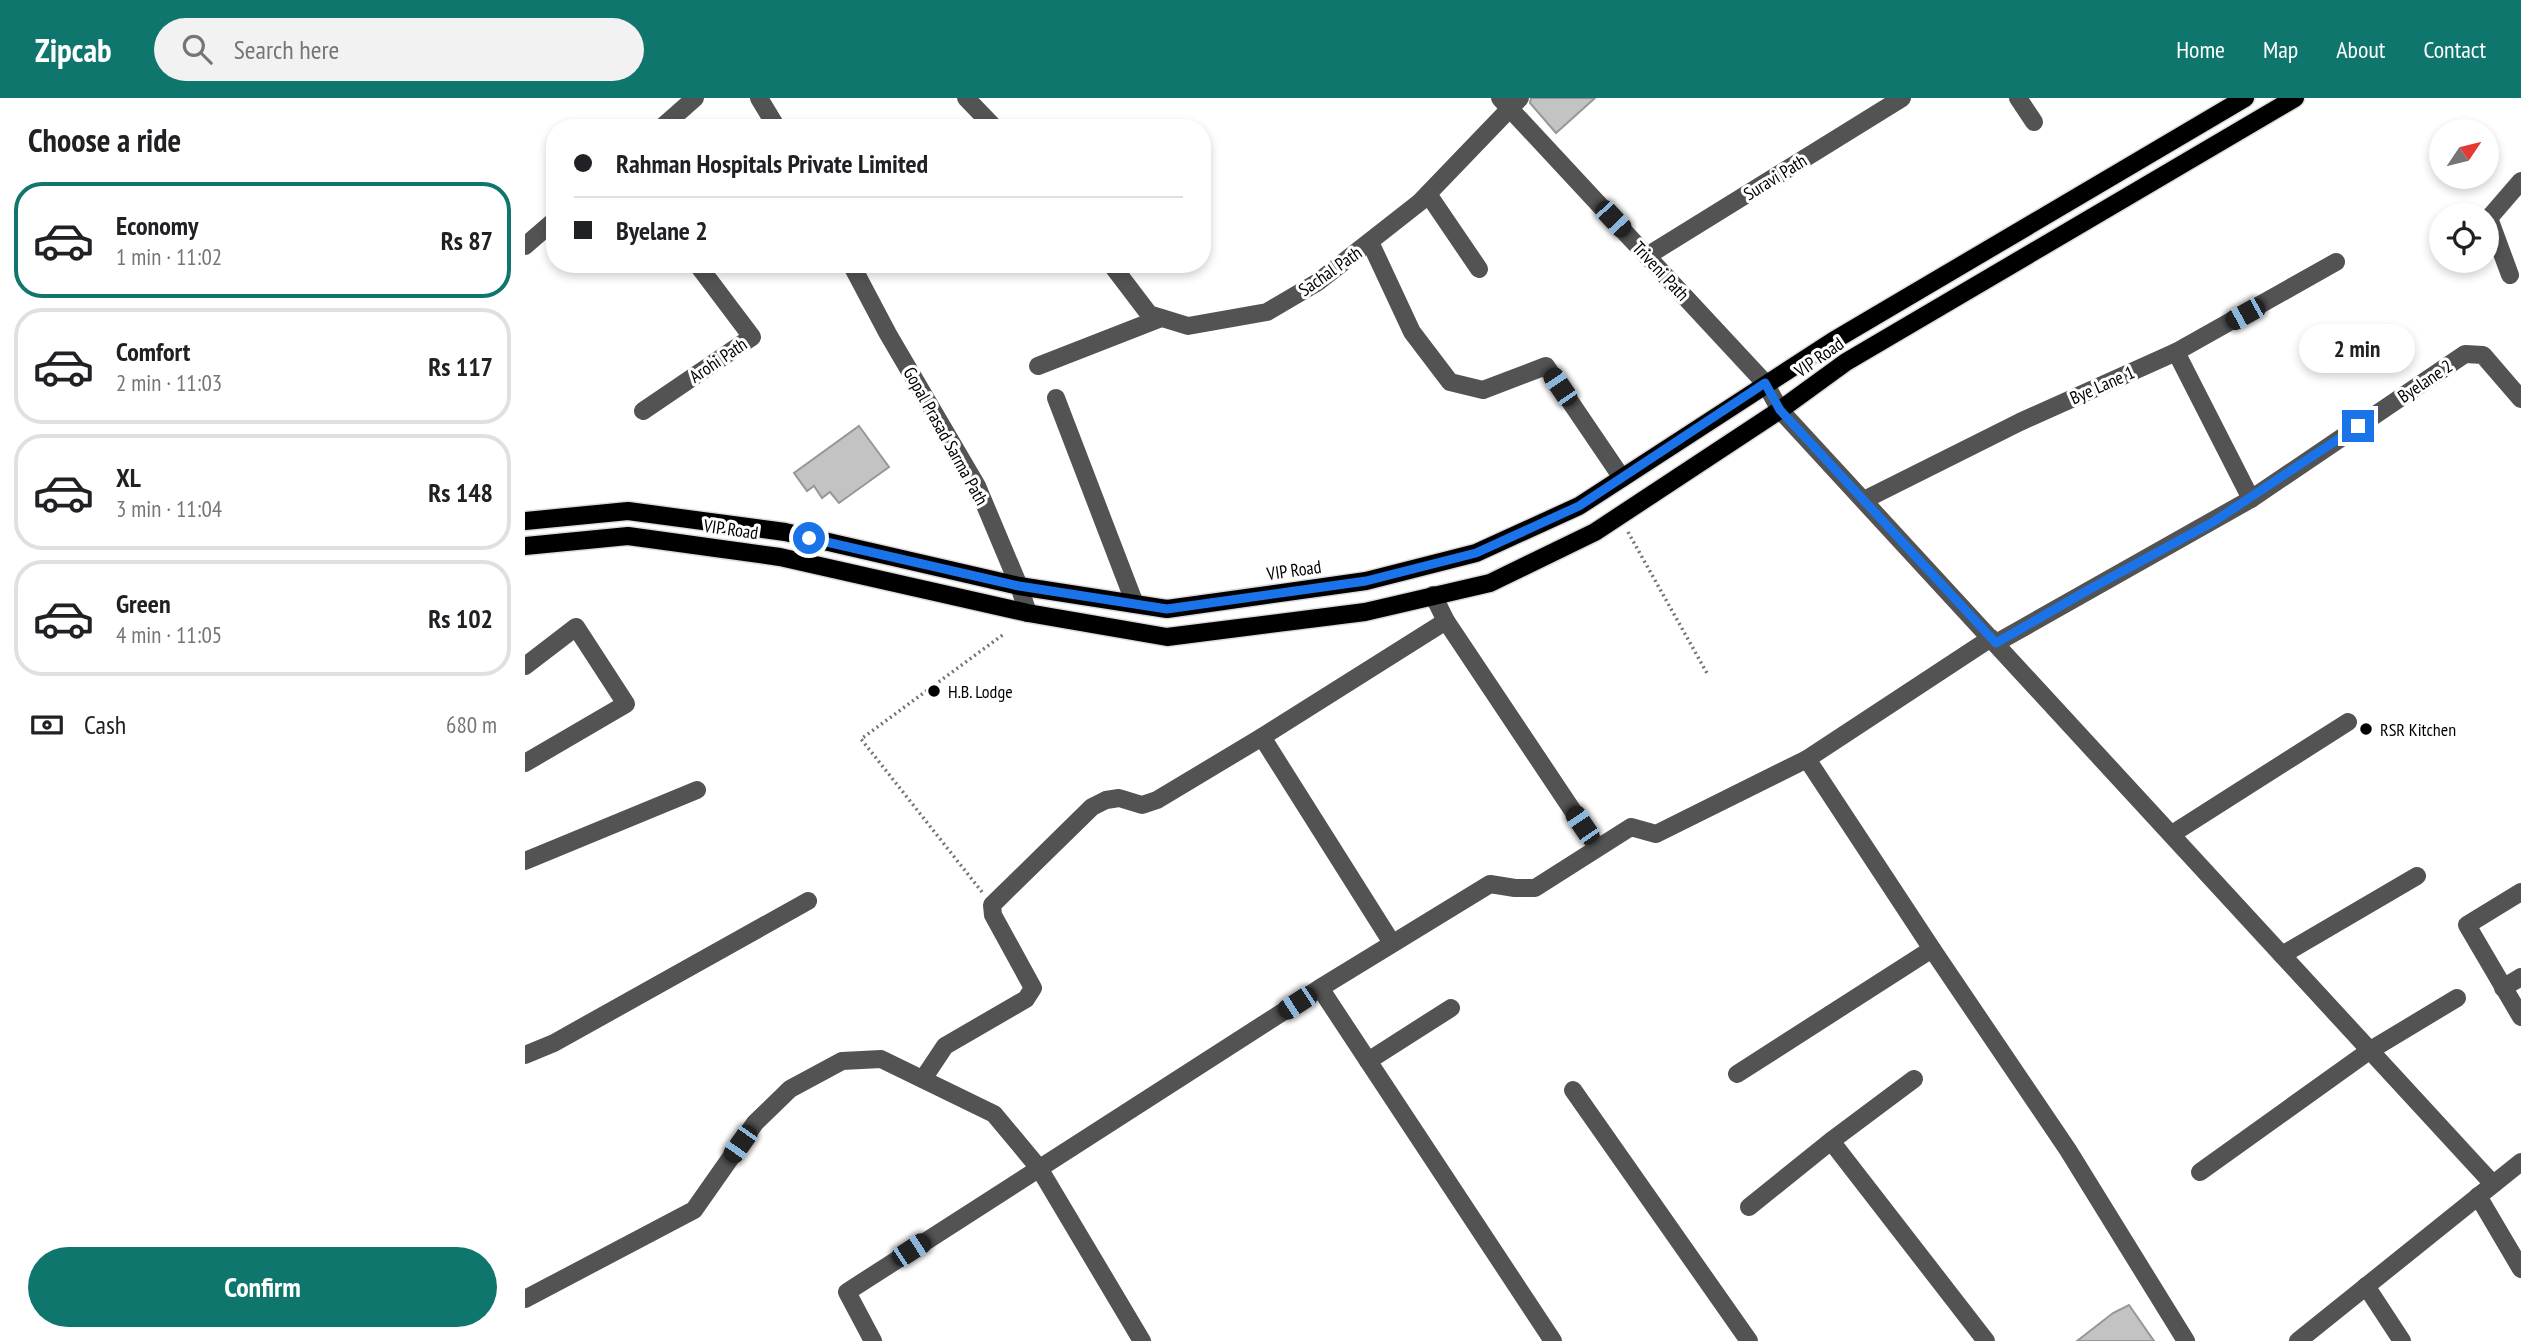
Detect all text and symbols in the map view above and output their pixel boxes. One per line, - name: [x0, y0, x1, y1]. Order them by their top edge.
- search box: [154, 18, 644, 81]
- text: Zipcab: [35, 28, 112, 71]
- icon: search: [178, 30, 216, 68]
- text: Search here: [234, 33, 339, 66]
- text: Home: [2176, 34, 2225, 65]
- text: Map: [2263, 34, 2298, 65]
- text: About: [2336, 34, 2385, 65]
- text: Contact: [2423, 34, 2486, 65]
- text: Choose a ride: [28, 119, 181, 161]
- north arrow: [2429, 119, 2499, 189]
- map controls: [2429, 119, 2499, 273]
- text: Rahman Hospitals Private Limited: [616, 147, 928, 180]
- street label: Suravi Path: [1739, 149, 1811, 205]
- car: [1591, 196, 1636, 242]
- button: locate: [2429, 203, 2499, 273]
- icon: car: [32, 209, 95, 272]
- text: Economy: [116, 209, 198, 242]
- text: Byelane 2: [616, 214, 708, 247]
- text: Rs 87: [441, 224, 493, 257]
- street label: Triveni Path: [1628, 236, 1694, 306]
- street label: Sachal Path: [1294, 241, 1366, 301]
- text: 1 min · 11:02: [116, 242, 222, 271]
- car: [2222, 295, 2269, 333]
- callout: 2 min: [2300, 324, 2416, 374]
- street label: Arohi Path: [685, 332, 751, 388]
- street label: VIP Road: [1789, 332, 1848, 383]
- text: 2 min: [2334, 334, 2380, 363]
- icon: car: [32, 335, 95, 398]
- text: Comfort: [116, 335, 190, 368]
- text: Rs 117: [428, 350, 493, 383]
- street label: Byelane 2: [2393, 354, 2457, 408]
- street label: Bye Lane 1: [2066, 361, 2138, 409]
- street label: Gopal Prasad Sarma Path: [898, 363, 994, 509]
- car: [1540, 364, 1581, 410]
- text: 2 min · 11:03: [116, 368, 222, 397]
- route end: [2342, 410, 2374, 442]
- icon: car: [32, 461, 95, 524]
- text: XL: [116, 461, 141, 494]
- text: Rs 148: [428, 476, 493, 509]
- text: 3 min · 11:04: [116, 494, 222, 523]
- street label: VIP Road: [701, 514, 760, 544]
- route start: [793, 522, 825, 554]
- street label: VIP Road: [1264, 555, 1323, 585]
- icon: car: [32, 587, 95, 650]
- text: Green: [116, 587, 171, 620]
- text: Rs 102: [428, 602, 493, 635]
- text: 4 min · 11:05: [116, 620, 222, 649]
- place label: H.B. Lodge: [948, 680, 1013, 703]
- marker: H.B. Lodge: [926, 683, 942, 699]
- icon: cash: [28, 706, 66, 744]
- text: Cash: [84, 708, 126, 741]
- text: 680 m: [446, 710, 497, 739]
- place label: RSR Kitchen: [2380, 718, 2456, 741]
- marker: RSR Kitchen: [2358, 721, 2374, 737]
- car: [1562, 802, 1603, 848]
- car: [1274, 983, 1321, 1023]
- car: [720, 1121, 761, 1167]
- car: [888, 1230, 935, 1270]
- button: Confirm: [28, 1247, 497, 1327]

